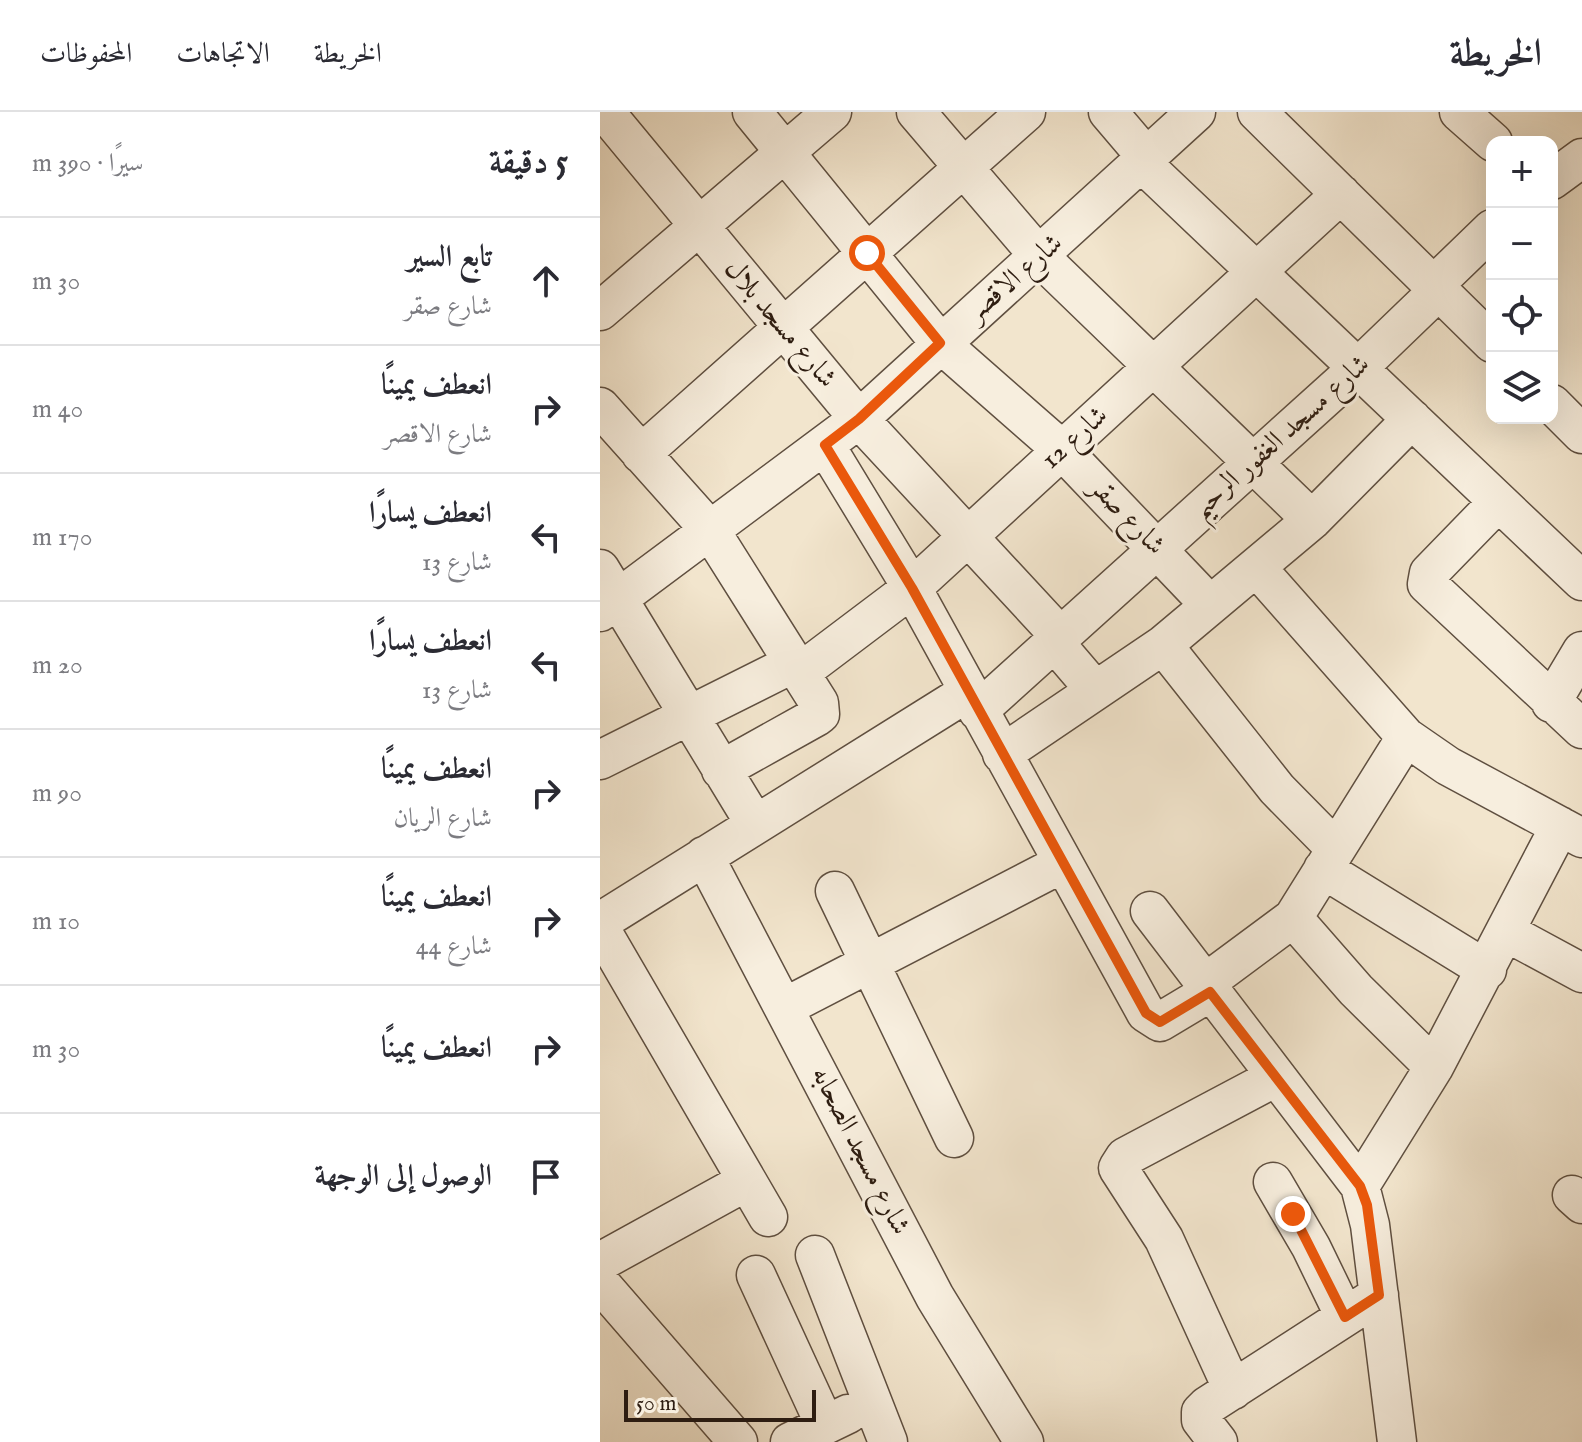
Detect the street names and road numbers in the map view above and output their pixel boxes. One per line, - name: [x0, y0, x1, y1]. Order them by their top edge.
- street label: شارع الاقصر: [957, 226, 1073, 335]
- street label: شارع مسجد بلال: [713, 252, 844, 398]
- street label: شارع مسجد الغفور الرحيم: [1184, 347, 1383, 533]
- street label: شارع 12: [1034, 399, 1118, 480]
- street label: شارع صقر: [1077, 469, 1172, 566]
- street label: شارع مسجد الصحابه: [799, 1061, 917, 1243]

